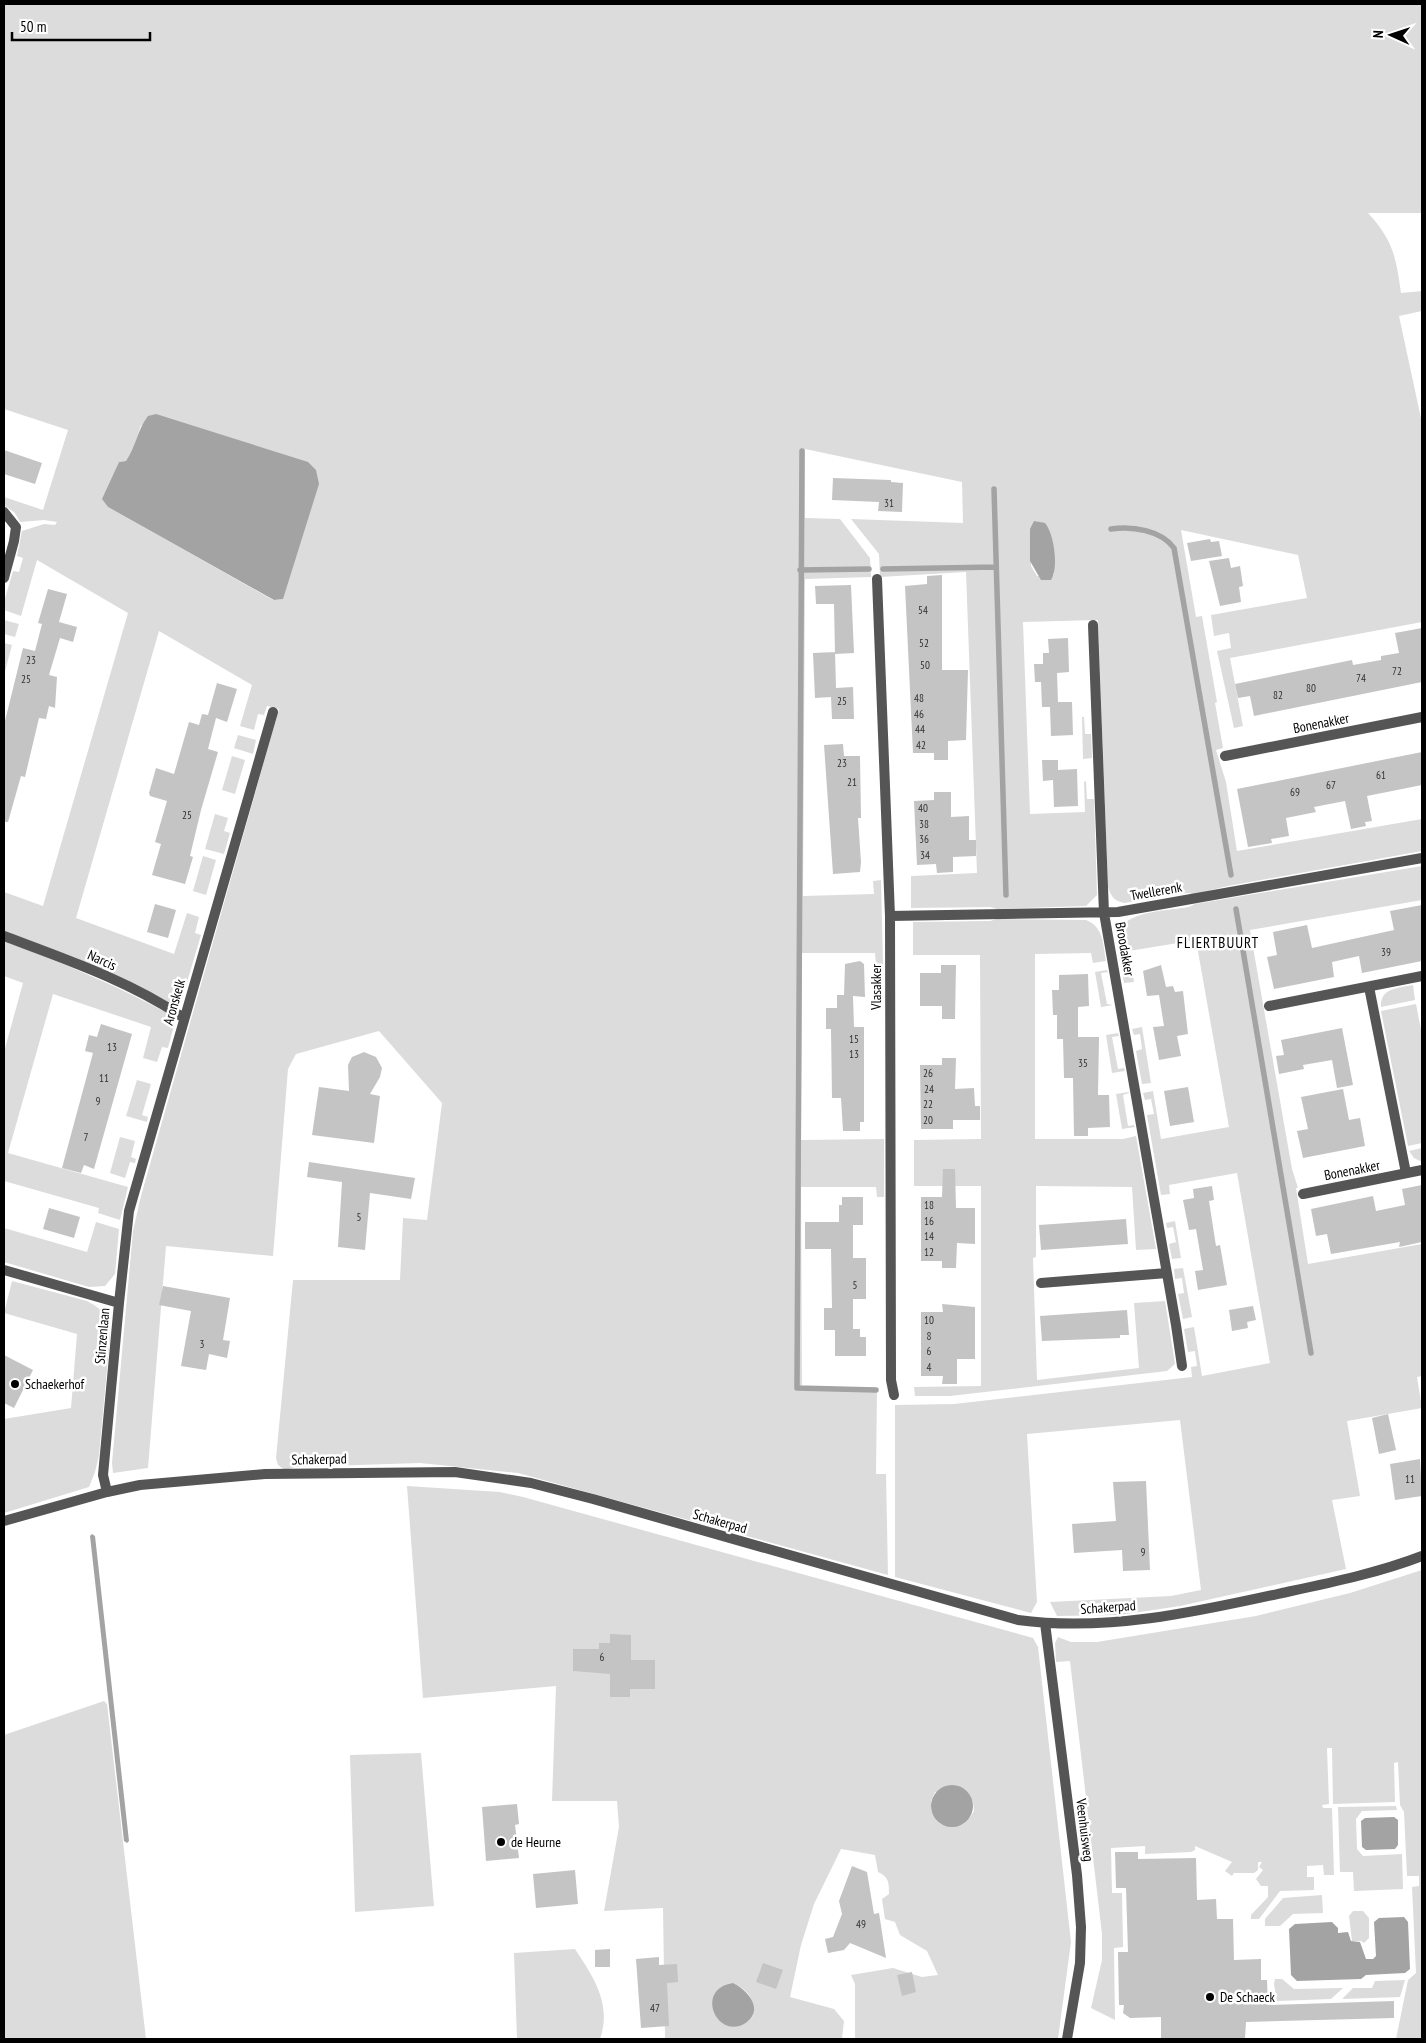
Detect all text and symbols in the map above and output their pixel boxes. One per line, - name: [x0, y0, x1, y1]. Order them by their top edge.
- scale bar: [12, 10, 150, 42]
- north arrow: [1366, 10, 1416, 60]
- text: 50 m: [20, 17, 46, 36]
- text: N: [1369, 30, 1387, 39]
- house number: 31: [884, 496, 894, 510]
- house number: 54: [918, 603, 928, 617]
- house number: 52: [919, 636, 929, 650]
- house number: 23: [26, 653, 36, 667]
- house number: 50: [920, 658, 930, 672]
- house number: 72: [1392, 664, 1402, 678]
- house number: 74: [1356, 671, 1366, 685]
- house number: 25: [21, 672, 31, 686]
- house number: 80: [1306, 681, 1316, 695]
- house number: 82: [1273, 688, 1283, 702]
- house number: 48: [914, 691, 924, 705]
- house number: 25: [837, 694, 847, 708]
- house number: 46: [914, 707, 924, 721]
- street label: Bonenakker: [1291, 709, 1351, 737]
- house number: 44: [915, 722, 925, 736]
- house number: 42: [916, 738, 926, 752]
- house number: 23: [837, 756, 847, 770]
- house number: 61: [1376, 768, 1386, 782]
- house number: 21: [847, 775, 857, 789]
- house number: 67: [1326, 778, 1336, 792]
- house number: 69: [1290, 785, 1300, 799]
- house number: 40: [918, 801, 928, 815]
- house number: 25: [182, 808, 192, 822]
- house number: 38: [919, 817, 929, 831]
- house number: 36: [919, 832, 929, 846]
- house number: 34: [920, 848, 930, 862]
- street label: Twellerenk: [1129, 878, 1184, 904]
- street label: Broodakker: [1111, 921, 1139, 978]
- district label: FLIERTBUURT: [1177, 933, 1259, 952]
- house number: 39: [1381, 945, 1391, 959]
- street label: Narcis: [85, 946, 119, 974]
- street label: Vlasakker: [867, 964, 885, 1011]
- street label: Aronskelk: [159, 976, 189, 1027]
- house number: 15: [849, 1032, 859, 1046]
- house number: 13: [107, 1040, 117, 1054]
- house number: 13: [849, 1047, 859, 1061]
- house number: 35: [1078, 1056, 1088, 1070]
- house number: 26: [923, 1066, 933, 1080]
- house number: 11: [99, 1071, 109, 1085]
- house number: 24: [924, 1082, 934, 1096]
- house number: 9: [96, 1094, 101, 1108]
- house number: 22: [923, 1097, 933, 1111]
- house number: 20: [923, 1113, 933, 1127]
- house number: 7: [84, 1130, 89, 1144]
- street label: Bonenakker: [1322, 1156, 1382, 1184]
- house number: 18: [924, 1198, 934, 1212]
- house number: 5: [357, 1210, 362, 1224]
- house number: 16: [924, 1214, 934, 1228]
- house number: 14: [924, 1229, 934, 1243]
- house number: 12: [924, 1245, 934, 1259]
- house number: 5: [853, 1278, 858, 1292]
- street label: Stinzenlaan: [91, 1307, 113, 1365]
- house number: 10: [924, 1313, 934, 1327]
- house number: 8: [927, 1329, 932, 1343]
- house number: 3: [200, 1337, 205, 1351]
- house number: 6: [927, 1344, 932, 1358]
- house number: 4: [927, 1360, 932, 1374]
- place label: Schaekerhof: [25, 1375, 84, 1393]
- marker: Schaekerhof: [9, 1378, 21, 1390]
- street label: Schakerpad: [291, 1450, 347, 1468]
- house number: 11: [1405, 1472, 1415, 1486]
- street label: Schakerpad: [691, 1505, 749, 1537]
- house number: 9: [1141, 1545, 1146, 1559]
- street label: Schakerpad: [1080, 1596, 1136, 1618]
- house number: 6: [600, 1650, 605, 1664]
- street label: Veenhuisweg: [1072, 1797, 1098, 1862]
- place label: de Heurne: [511, 1833, 561, 1851]
- marker: de Heurne: [495, 1836, 507, 1848]
- house number: 49: [856, 1917, 866, 1931]
- place label: De Schaeck: [1220, 1988, 1275, 2006]
- marker: De Schaeck: [1204, 1991, 1216, 2003]
- house number: 47: [650, 2001, 660, 2015]

